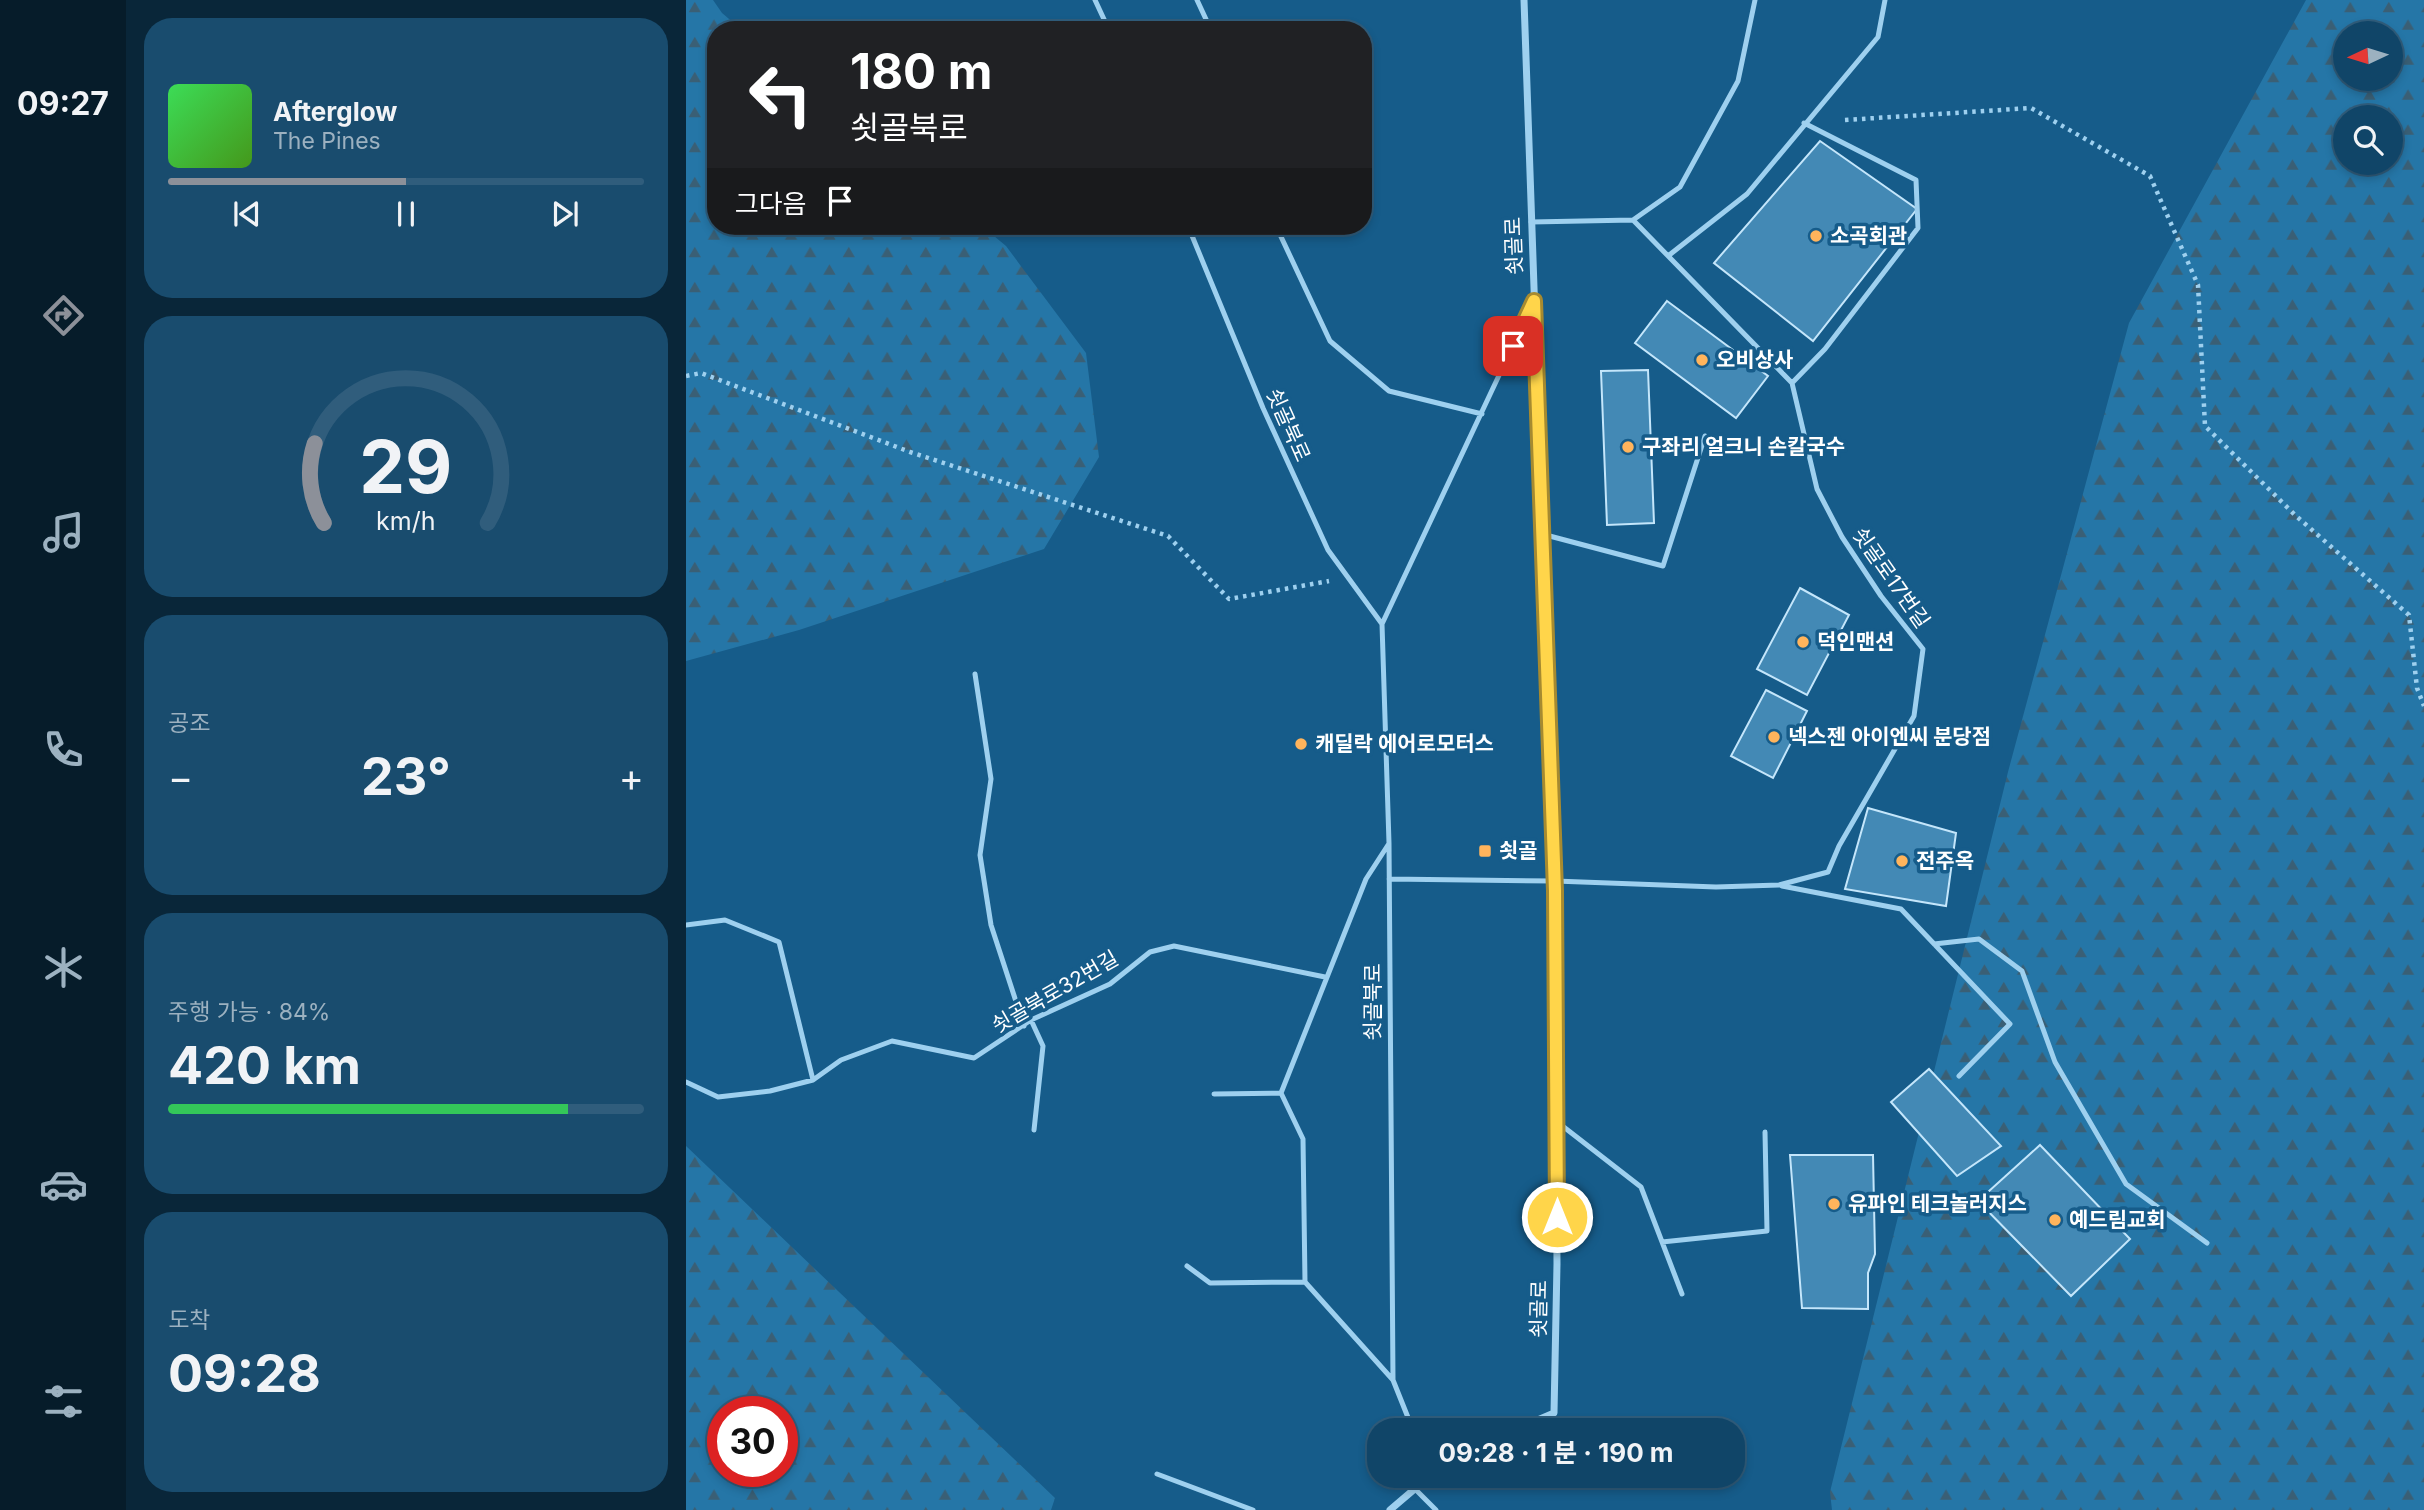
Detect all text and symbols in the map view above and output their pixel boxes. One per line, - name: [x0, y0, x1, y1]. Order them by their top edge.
- north arrow: [2333, 21, 2403, 91]
- map controls: [2333, 21, 2403, 175]
- text: 180 m: [850, 42, 992, 101]
- icon: left: [735, 49, 826, 140]
- text: 09:27: [17, 84, 109, 123]
- text: Afterglow: [273, 96, 397, 127]
- button: search: [2333, 105, 2403, 175]
- text: 쇳골북로: [850, 108, 968, 147]
- text: The Pines: [273, 127, 381, 155]
- icon: arrive: [821, 182, 859, 220]
- text: 그다음: [735, 188, 807, 219]
- icon: previous: [228, 195, 266, 233]
- icon: pause: [387, 195, 425, 233]
- icon: next: [546, 195, 584, 233]
- street label: 쇳골로: [1500, 217, 1527, 275]
- place label: 소곡회관: [1830, 223, 1907, 248]
- marker: 소곡회관: [1808, 228, 1824, 244]
- icon: directions: [39, 291, 88, 340]
- pin: [1483, 316, 1543, 376]
- icon: arrive: [1494, 327, 1532, 365]
- place label: 오비상사: [1716, 347, 1793, 372]
- marker: 오비상사: [1694, 352, 1710, 368]
- street label: 쇳골북로: [1261, 384, 1316, 465]
- text: 29: [359, 422, 453, 511]
- place label: 구좌리 얼크니 손칼국수: [1642, 434, 1845, 459]
- marker: 구좌리 얼크니 손칼국수: [1620, 439, 1636, 455]
- text: km/h: [376, 505, 436, 535]
- icon: music: [39, 508, 88, 557]
- street label: 쇳골로17번길: [1848, 523, 1935, 633]
- place label: 덕인맨션: [1817, 629, 1894, 654]
- marker: 덕인맨션: [1795, 634, 1811, 650]
- text: 공조: [168, 709, 210, 737]
- place label: 넥스젠 아이엔씨 분당점: [1788, 724, 1991, 749]
- icon: phone: [39, 725, 88, 774]
- marker: 넥스젠 아이엔씨 분당점: [1766, 729, 1782, 745]
- place label: 캐딜락 에어로모터스: [1315, 731, 1494, 756]
- marker: 캐딜락 에어로모터스: [1293, 736, 1309, 752]
- text: 23°: [361, 745, 451, 808]
- text: −: [168, 754, 193, 800]
- text: +: [619, 754, 644, 800]
- place label: 쇳골: [1499, 838, 1538, 863]
- marker: 쇳골: [1477, 843, 1493, 859]
- place label: 전주옥: [1916, 848, 1974, 873]
- marker: 전주옥: [1894, 853, 1910, 869]
- icon: climate: [39, 943, 88, 992]
- street label: 쇳골북로32번길: [987, 945, 1122, 1038]
- street label: 쇳골북로: [1360, 963, 1385, 1041]
- text: 주행 가능 · 84%: [168, 998, 330, 1026]
- text: 420 km: [168, 1034, 361, 1097]
- icon: car: [39, 1160, 88, 1209]
- position arrow: [1520, 1180, 1594, 1254]
- place label: 유파인 테크놀러지스: [1848, 1191, 2027, 1216]
- marker: 유파인 테크놀러지스: [1826, 1196, 1842, 1212]
- place label: 예드림교회: [2069, 1207, 2166, 1232]
- marker: 예드림교회: [2047, 1212, 2063, 1228]
- street label: 쇳골로: [1525, 1280, 1552, 1338]
- text: 도착: [168, 1306, 210, 1334]
- text: 09:28: [168, 1342, 321, 1405]
- icon: filters: [39, 1377, 88, 1426]
- speed limit sign: 30: [707, 1396, 798, 1487]
- text: 09:28 · 1 분 · 190 m: [1438, 1437, 1674, 1468]

